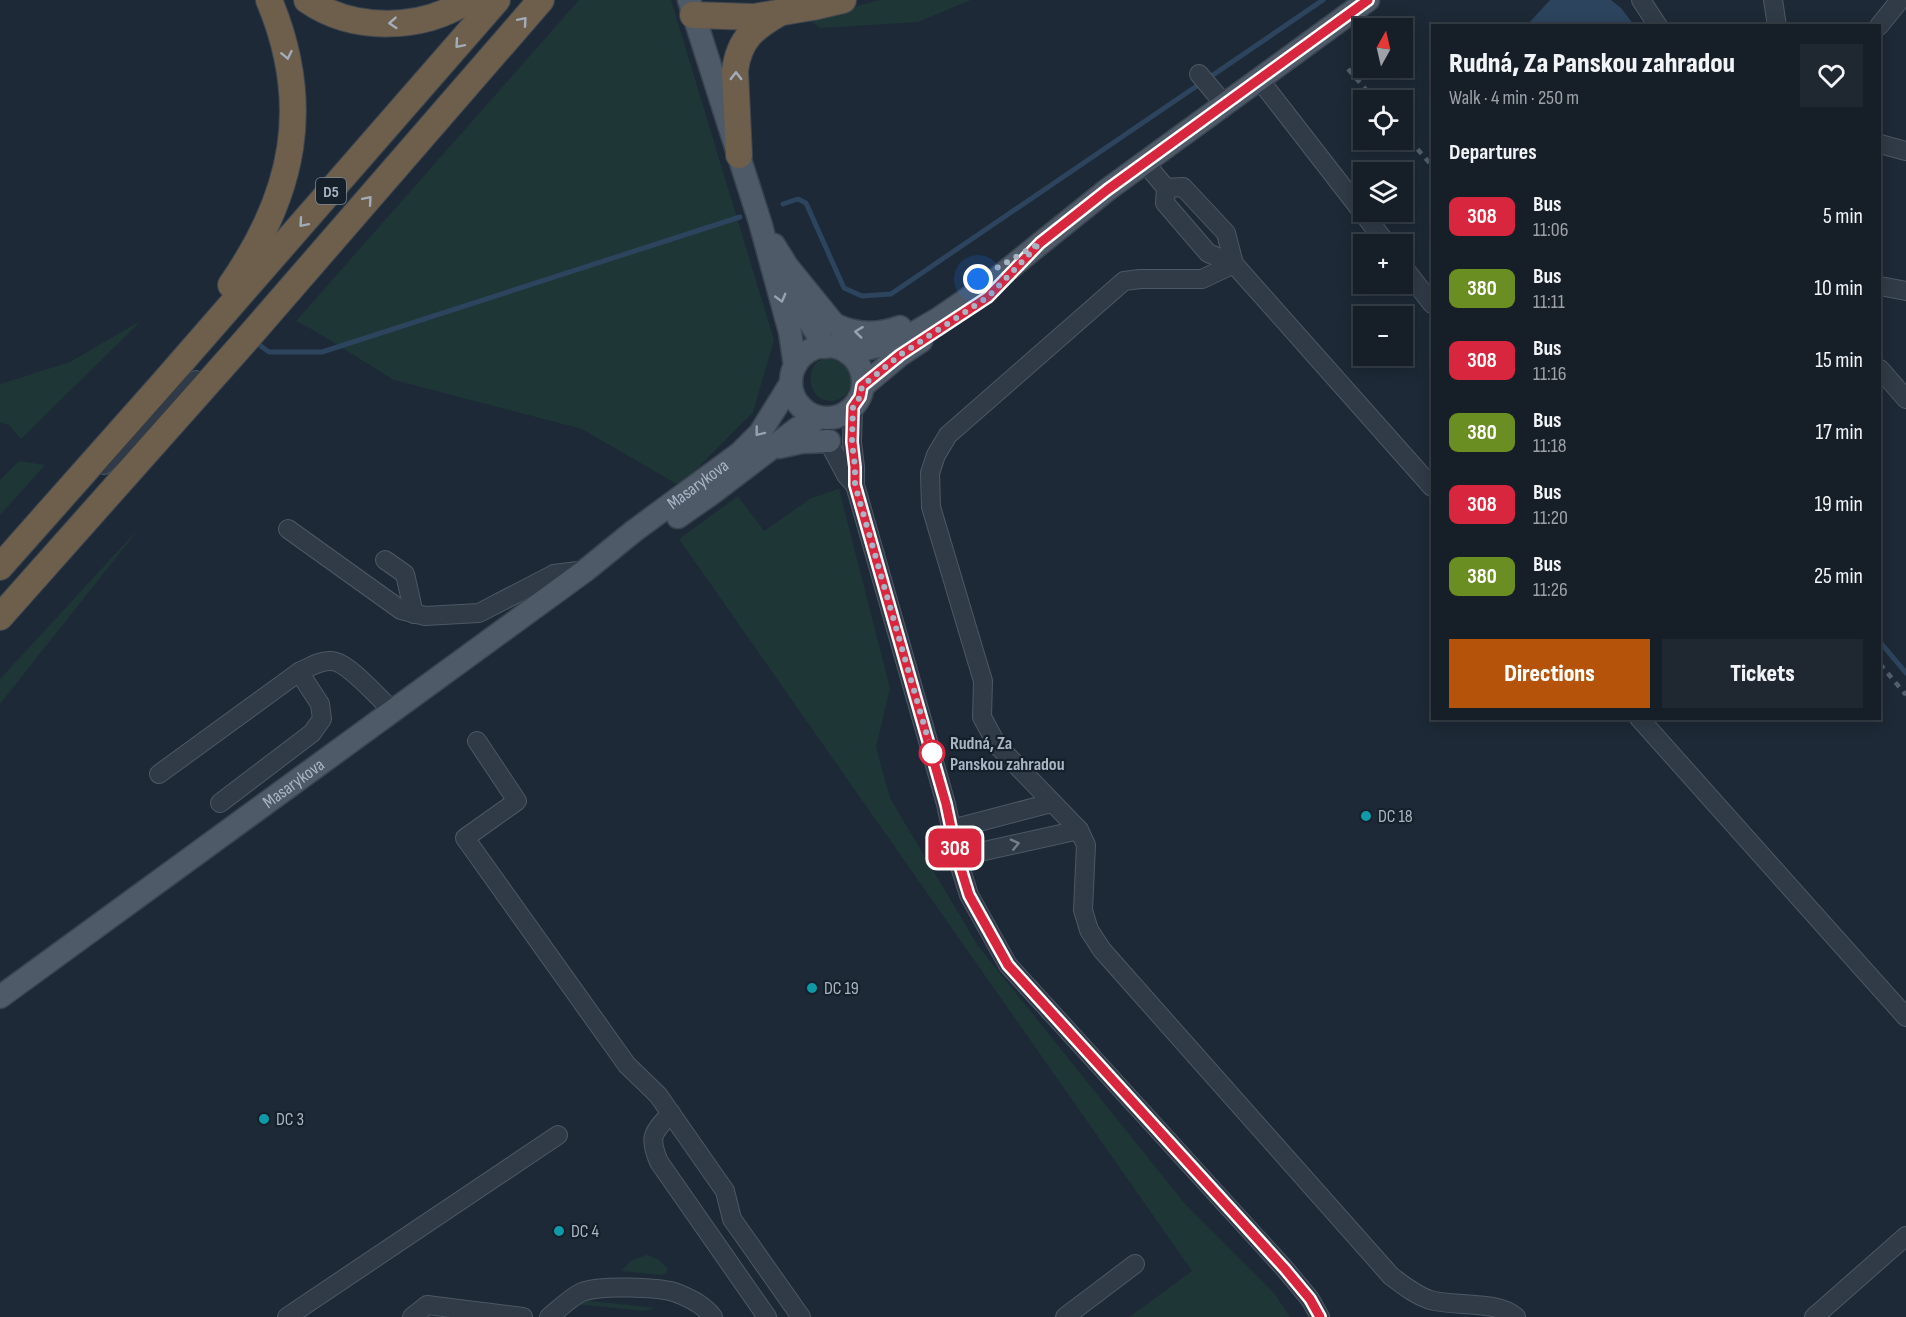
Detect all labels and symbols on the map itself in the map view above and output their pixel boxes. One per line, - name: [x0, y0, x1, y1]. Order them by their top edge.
- one-way arrow: [389, 16, 398, 29]
- one-way arrow: [516, 17, 527, 28]
- north arrow: [1353, 18, 1413, 78]
- one-way arrow: [455, 37, 466, 48]
- one-way arrow: [280, 50, 293, 60]
- one-way arrow: [730, 71, 742, 80]
- road number: D5: [316, 178, 346, 204]
- one-way arrow: [361, 196, 372, 207]
- one-way arrow: [299, 216, 310, 227]
- your location: [963, 264, 993, 294]
- one-way arrow: [773, 293, 786, 303]
- one-way arrow: [854, 326, 864, 338]
- one-way arrow: [755, 425, 766, 436]
- street label: Masarykova: [663, 455, 733, 514]
- place label: Rudná, Za Panskou zahradou: [950, 733, 1065, 775]
- marker: Rudná, Za Panskou zahradou: [919, 740, 945, 766]
- street label: Masarykova: [259, 754, 329, 813]
- place label: DC 18: [1378, 806, 1413, 827]
- marker: DC 18: [1359, 809, 1373, 823]
- line badge: 308: [920, 828, 990, 868]
- one-way arrow: [1009, 838, 1019, 851]
- place label: DC 19: [824, 978, 859, 999]
- marker: DC 19: [805, 981, 819, 995]
- place label: DC 3: [276, 1109, 304, 1130]
- marker: DC 3: [257, 1112, 271, 1126]
- place label: DC 4: [571, 1221, 599, 1242]
- marker: DC 4: [552, 1224, 566, 1238]

